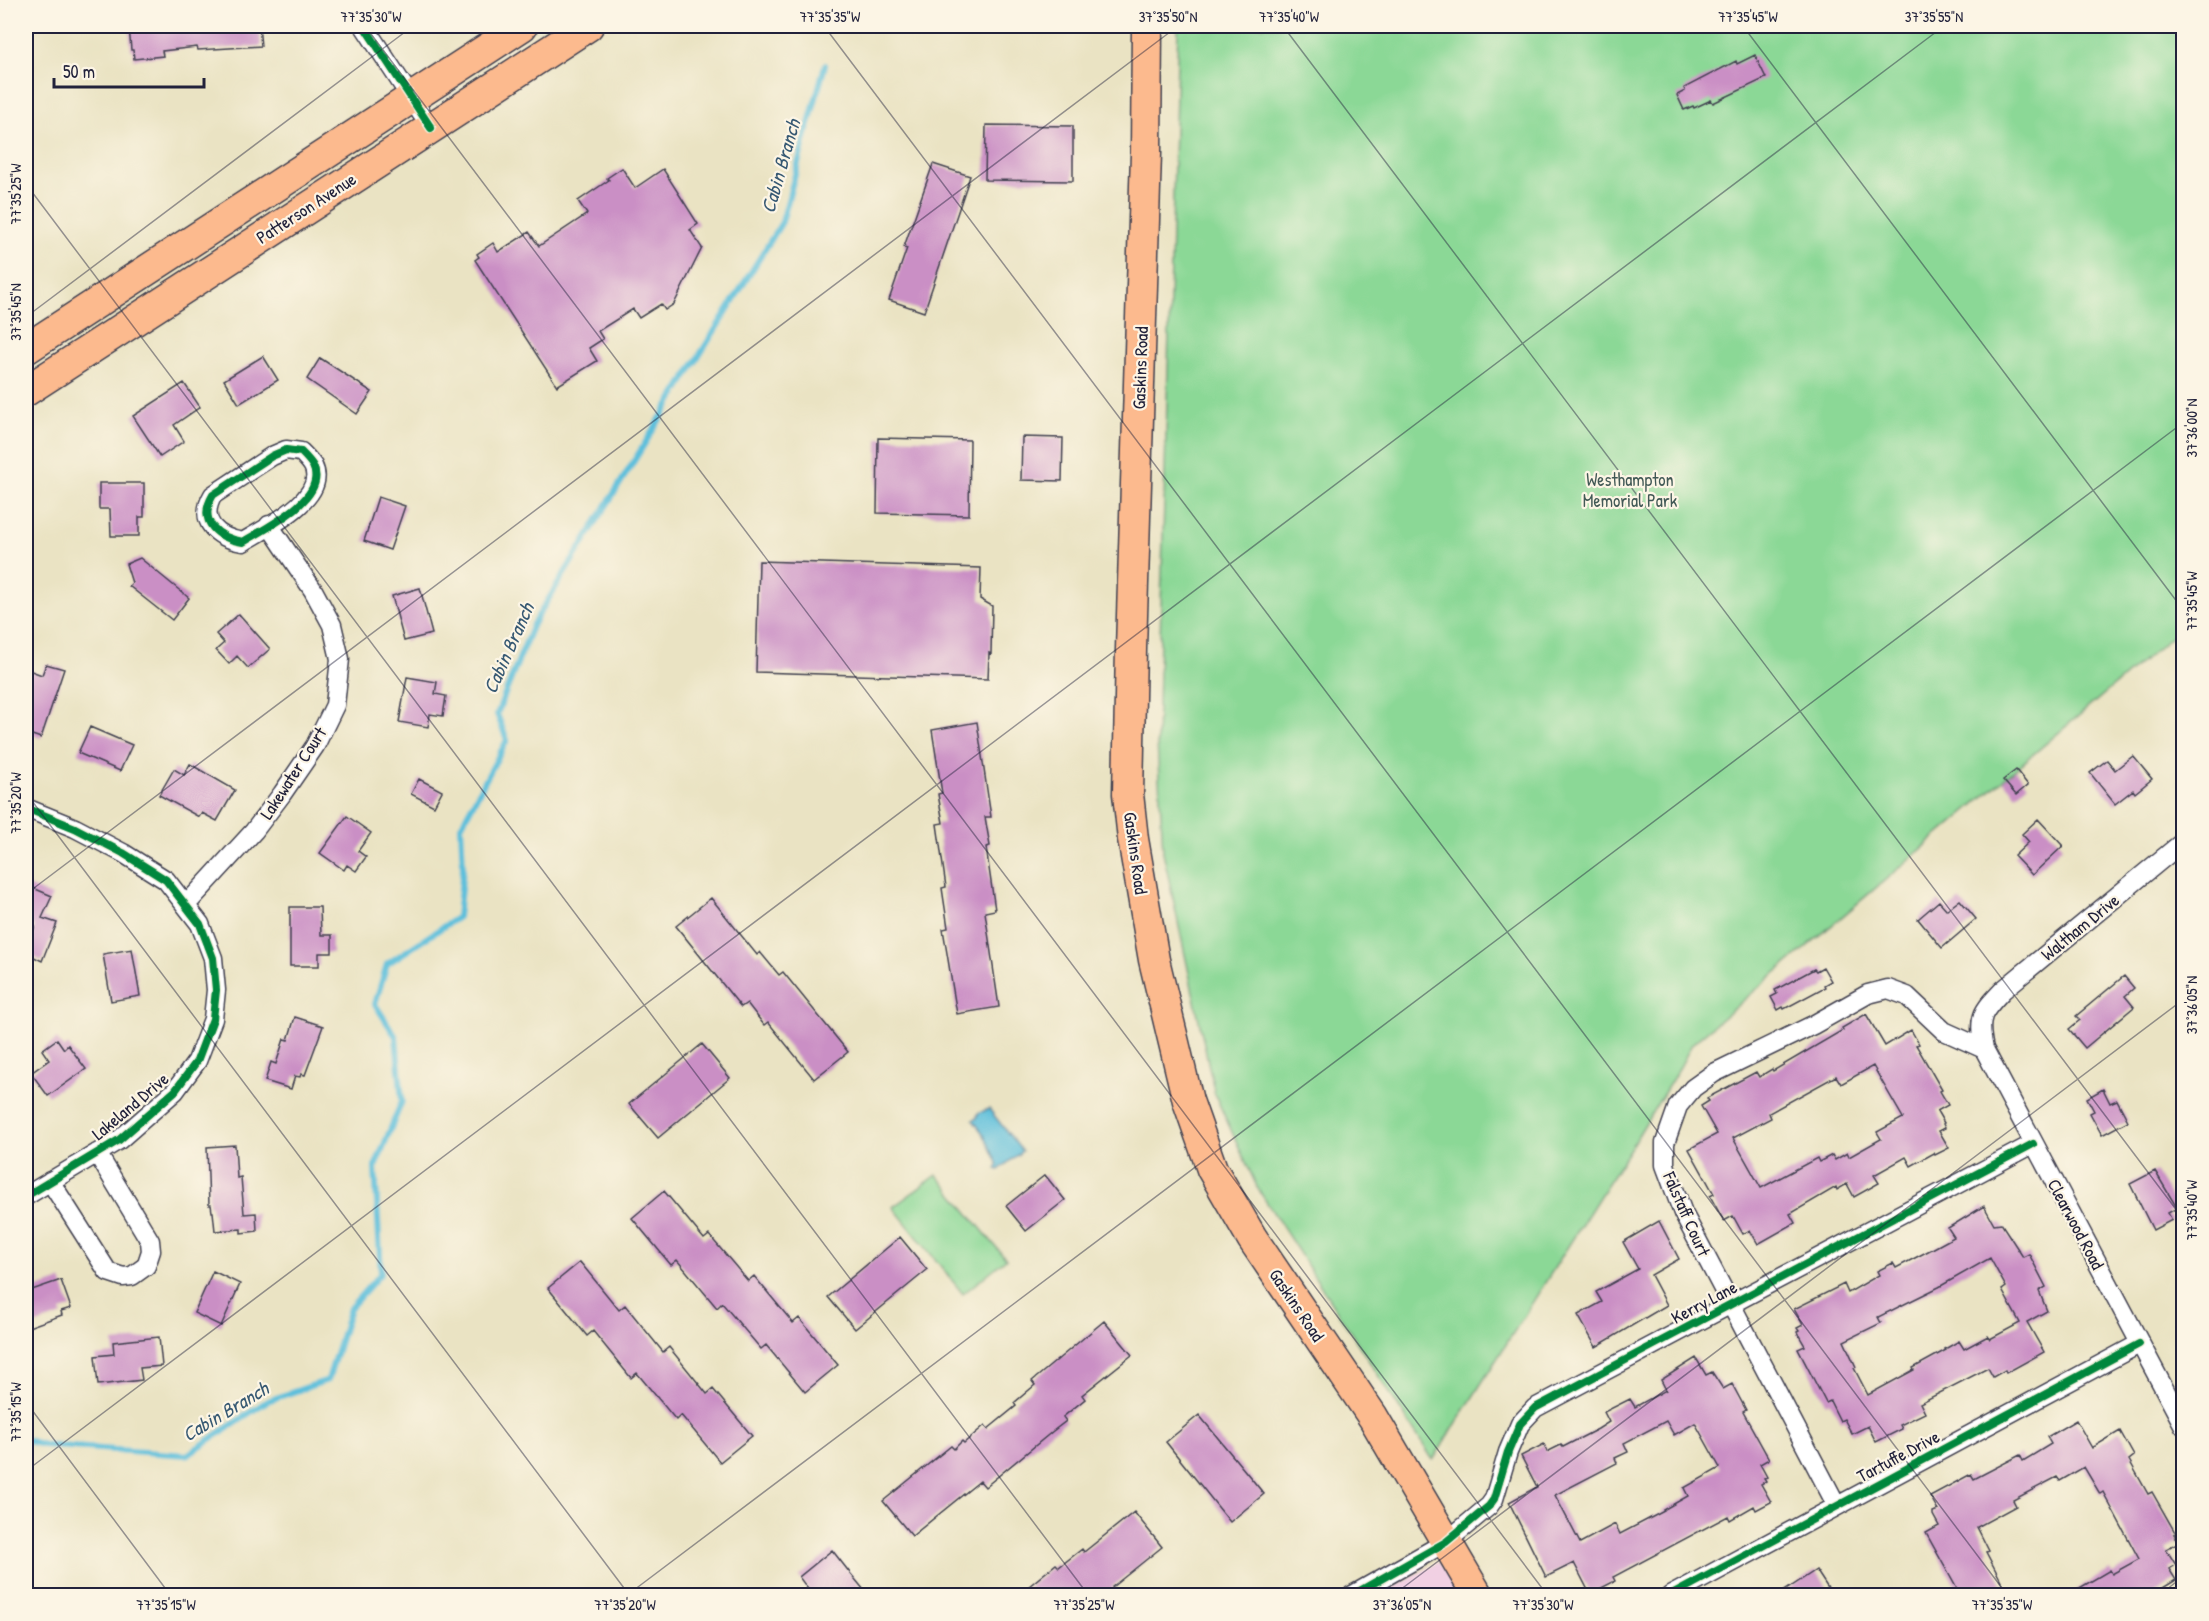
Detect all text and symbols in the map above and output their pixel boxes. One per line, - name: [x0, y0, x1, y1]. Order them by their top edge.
- text: 77°35'30"W: [340, 6, 402, 27]
- text: 77°35'35"W: [800, 6, 861, 27]
- text: 37°35'50"N: [1139, 6, 1197, 27]
- text: 77°35'40"W: [1259, 6, 1320, 27]
- text: 77°35'45"W: [1718, 6, 1779, 27]
- text: 37°35'55"N: [1905, 6, 1963, 27]
- scale bar: [54, 51, 204, 89]
- text: 50 m: [63, 59, 95, 84]
- water label: Cabin Branch: [754, 115, 807, 216]
- text: 77°35'25"W: [5, 163, 26, 225]
- street label: Patterson Avenue: [251, 166, 361, 250]
- text: 37°35'45"N: [5, 283, 26, 341]
- street label: Gaskins Road: [1126, 326, 1154, 410]
- text: 37°36'00"N: [2181, 399, 2202, 457]
- park label: Westhampton Memorial Park: [1583, 467, 1678, 513]
- text: 77°35'45"W: [2181, 570, 2202, 631]
- water label: Cabin Branch: [476, 597, 541, 697]
- street label: Lakewater Court: [254, 721, 333, 824]
- text: 77°35'20"W: [5, 772, 26, 834]
- street label: Gaskins Road: [1118, 810, 1154, 896]
- street label: Waltham Drive: [2036, 888, 2124, 966]
- text: 37°36'05"N: [2181, 976, 2202, 1034]
- street label: Lakeland Drive: [86, 1066, 174, 1146]
- street label: Falstaff Court: [1657, 1167, 1717, 1261]
- street label: Clearwood Road: [2042, 1174, 2110, 1274]
- text: 77°35'40"W: [2181, 1179, 2202, 1240]
- street label: Gaskins Road: [1263, 1264, 1331, 1346]
- street label: Kerry Lane: [1667, 1274, 1741, 1330]
- water label: Cabin Branch: [177, 1374, 274, 1447]
- text: 77°35'15"W: [5, 1382, 26, 1442]
- street label: Tartuffe Drive: [1852, 1424, 1944, 1488]
- text: 77°35'15"W: [136, 1594, 196, 1615]
- text: 77°35'20"W: [594, 1594, 656, 1615]
- text: 77°35'25"W: [1053, 1594, 1115, 1615]
- text: 37°36'05"N: [1373, 1594, 1431, 1615]
- text: 77°35'30"W: [1512, 1594, 1574, 1615]
- text: 77°35'35"W: [1972, 1594, 2033, 1615]

